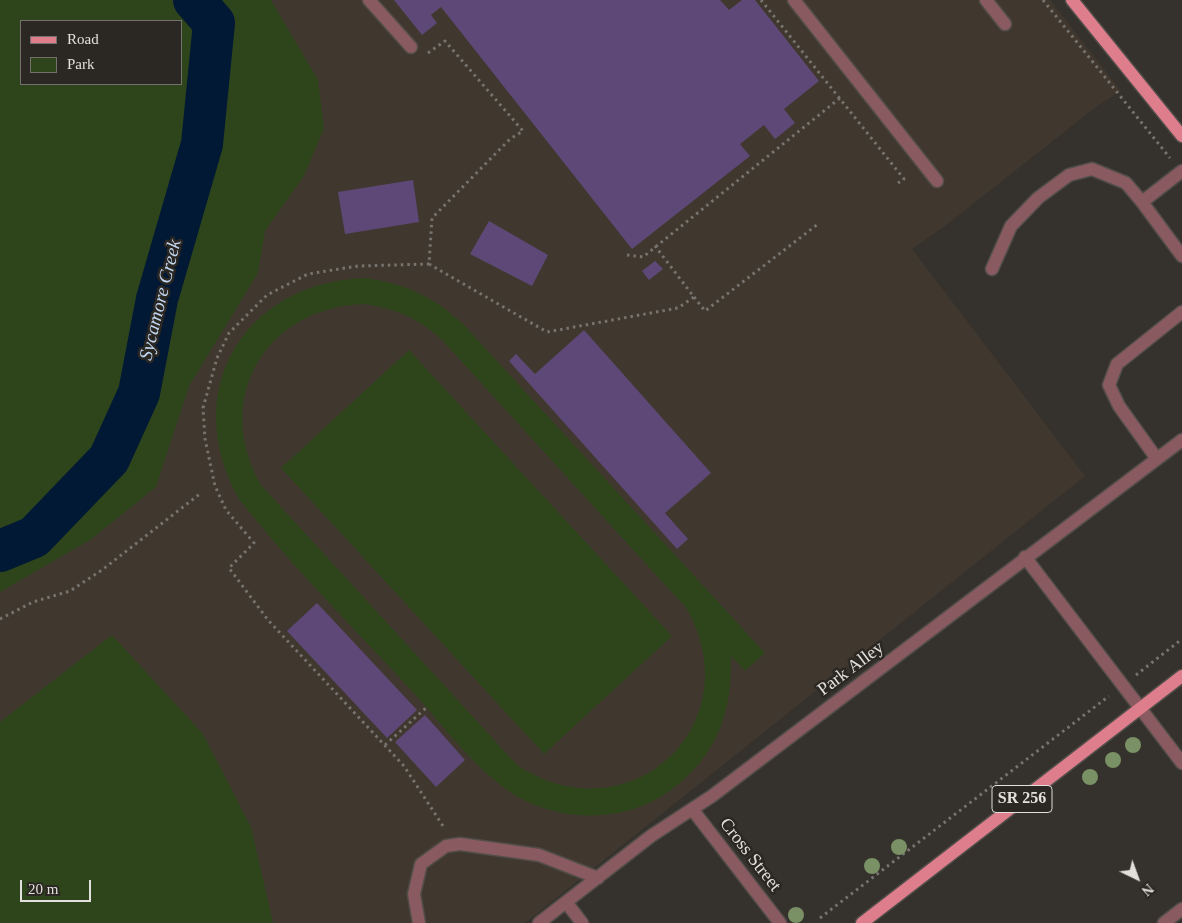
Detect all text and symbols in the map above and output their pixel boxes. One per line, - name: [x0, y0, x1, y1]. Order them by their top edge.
- legend: [20, 20, 182, 85]
- text: Road: [67, 31, 99, 47]
- text: Park: [67, 56, 95, 72]
- water label: Sycamore Creek: [135, 237, 187, 363]
- street label: Park Alley: [814, 637, 888, 701]
- road number: SR 256: [992, 786, 1052, 812]
- street label: Cross Street: [715, 814, 785, 896]
- north arrow: [1112, 853, 1162, 903]
- scale bar: [22, 870, 94, 902]
- text: 20 m: [28, 881, 58, 897]
- text: N: [1139, 881, 1156, 898]

